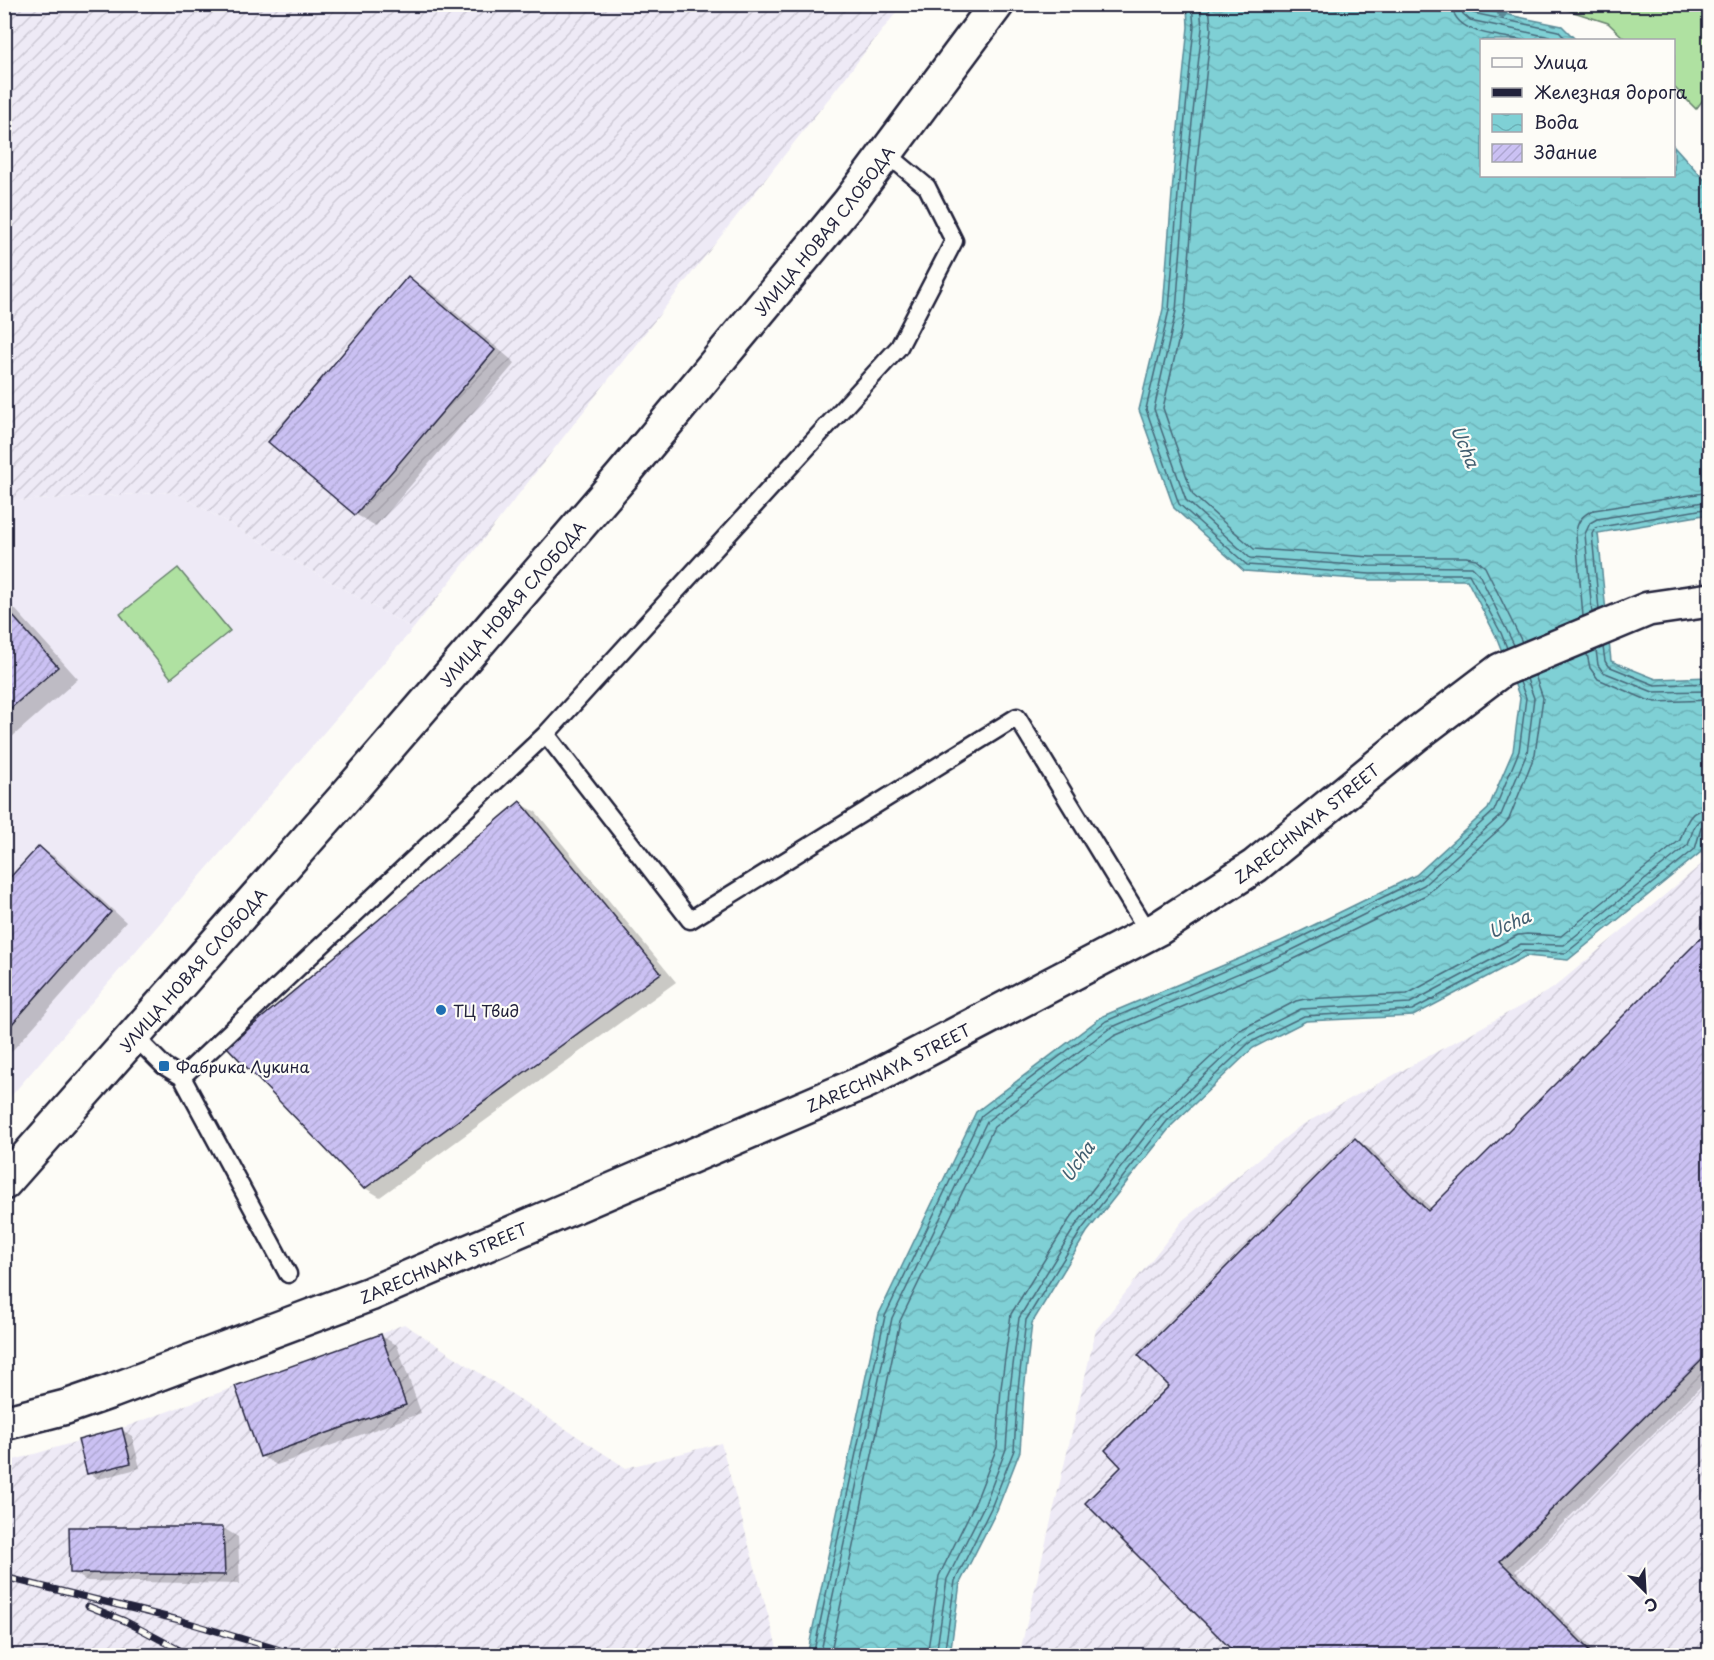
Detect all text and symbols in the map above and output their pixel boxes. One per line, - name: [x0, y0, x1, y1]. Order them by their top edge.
- legend: [1480, 39, 1675, 177]
- text: Улица: [1534, 48, 1588, 75]
- text: Железная дорога: [1534, 78, 1688, 105]
- text: Вода: [1534, 108, 1579, 135]
- text: Здание: [1534, 138, 1597, 165]
- street label: УЛИЦА НОВАЯ СЛОБОДА: [748, 141, 900, 321]
- water label: Ucha: [1445, 420, 1487, 472]
- street label: УЛИЦА НОВАЯ СЛОБОДА: [434, 515, 590, 691]
- street label: ZARECHNAYA STREET: [1229, 757, 1384, 889]
- street label: УЛИЦА НОВАЯ СЛОБОДА: [114, 882, 272, 1057]
- water label: Ucha: [1483, 901, 1535, 944]
- place label: ТЦ Твид: [453, 998, 519, 1022]
- marker: ТЦ Твид: [434, 1003, 448, 1017]
- street label: ZARECHNAYA STREET: [802, 1017, 974, 1118]
- place label: Фабрика Лукина: [176, 1054, 309, 1078]
- marker: Фабрика Лукина: [157, 1059, 171, 1073]
- water label: Ucha: [1053, 1135, 1101, 1187]
- street label: ZARECHNAYA STREET: [356, 1216, 531, 1309]
- north arrow: [1615, 1561, 1675, 1621]
- text: С: [1641, 1592, 1662, 1619]

